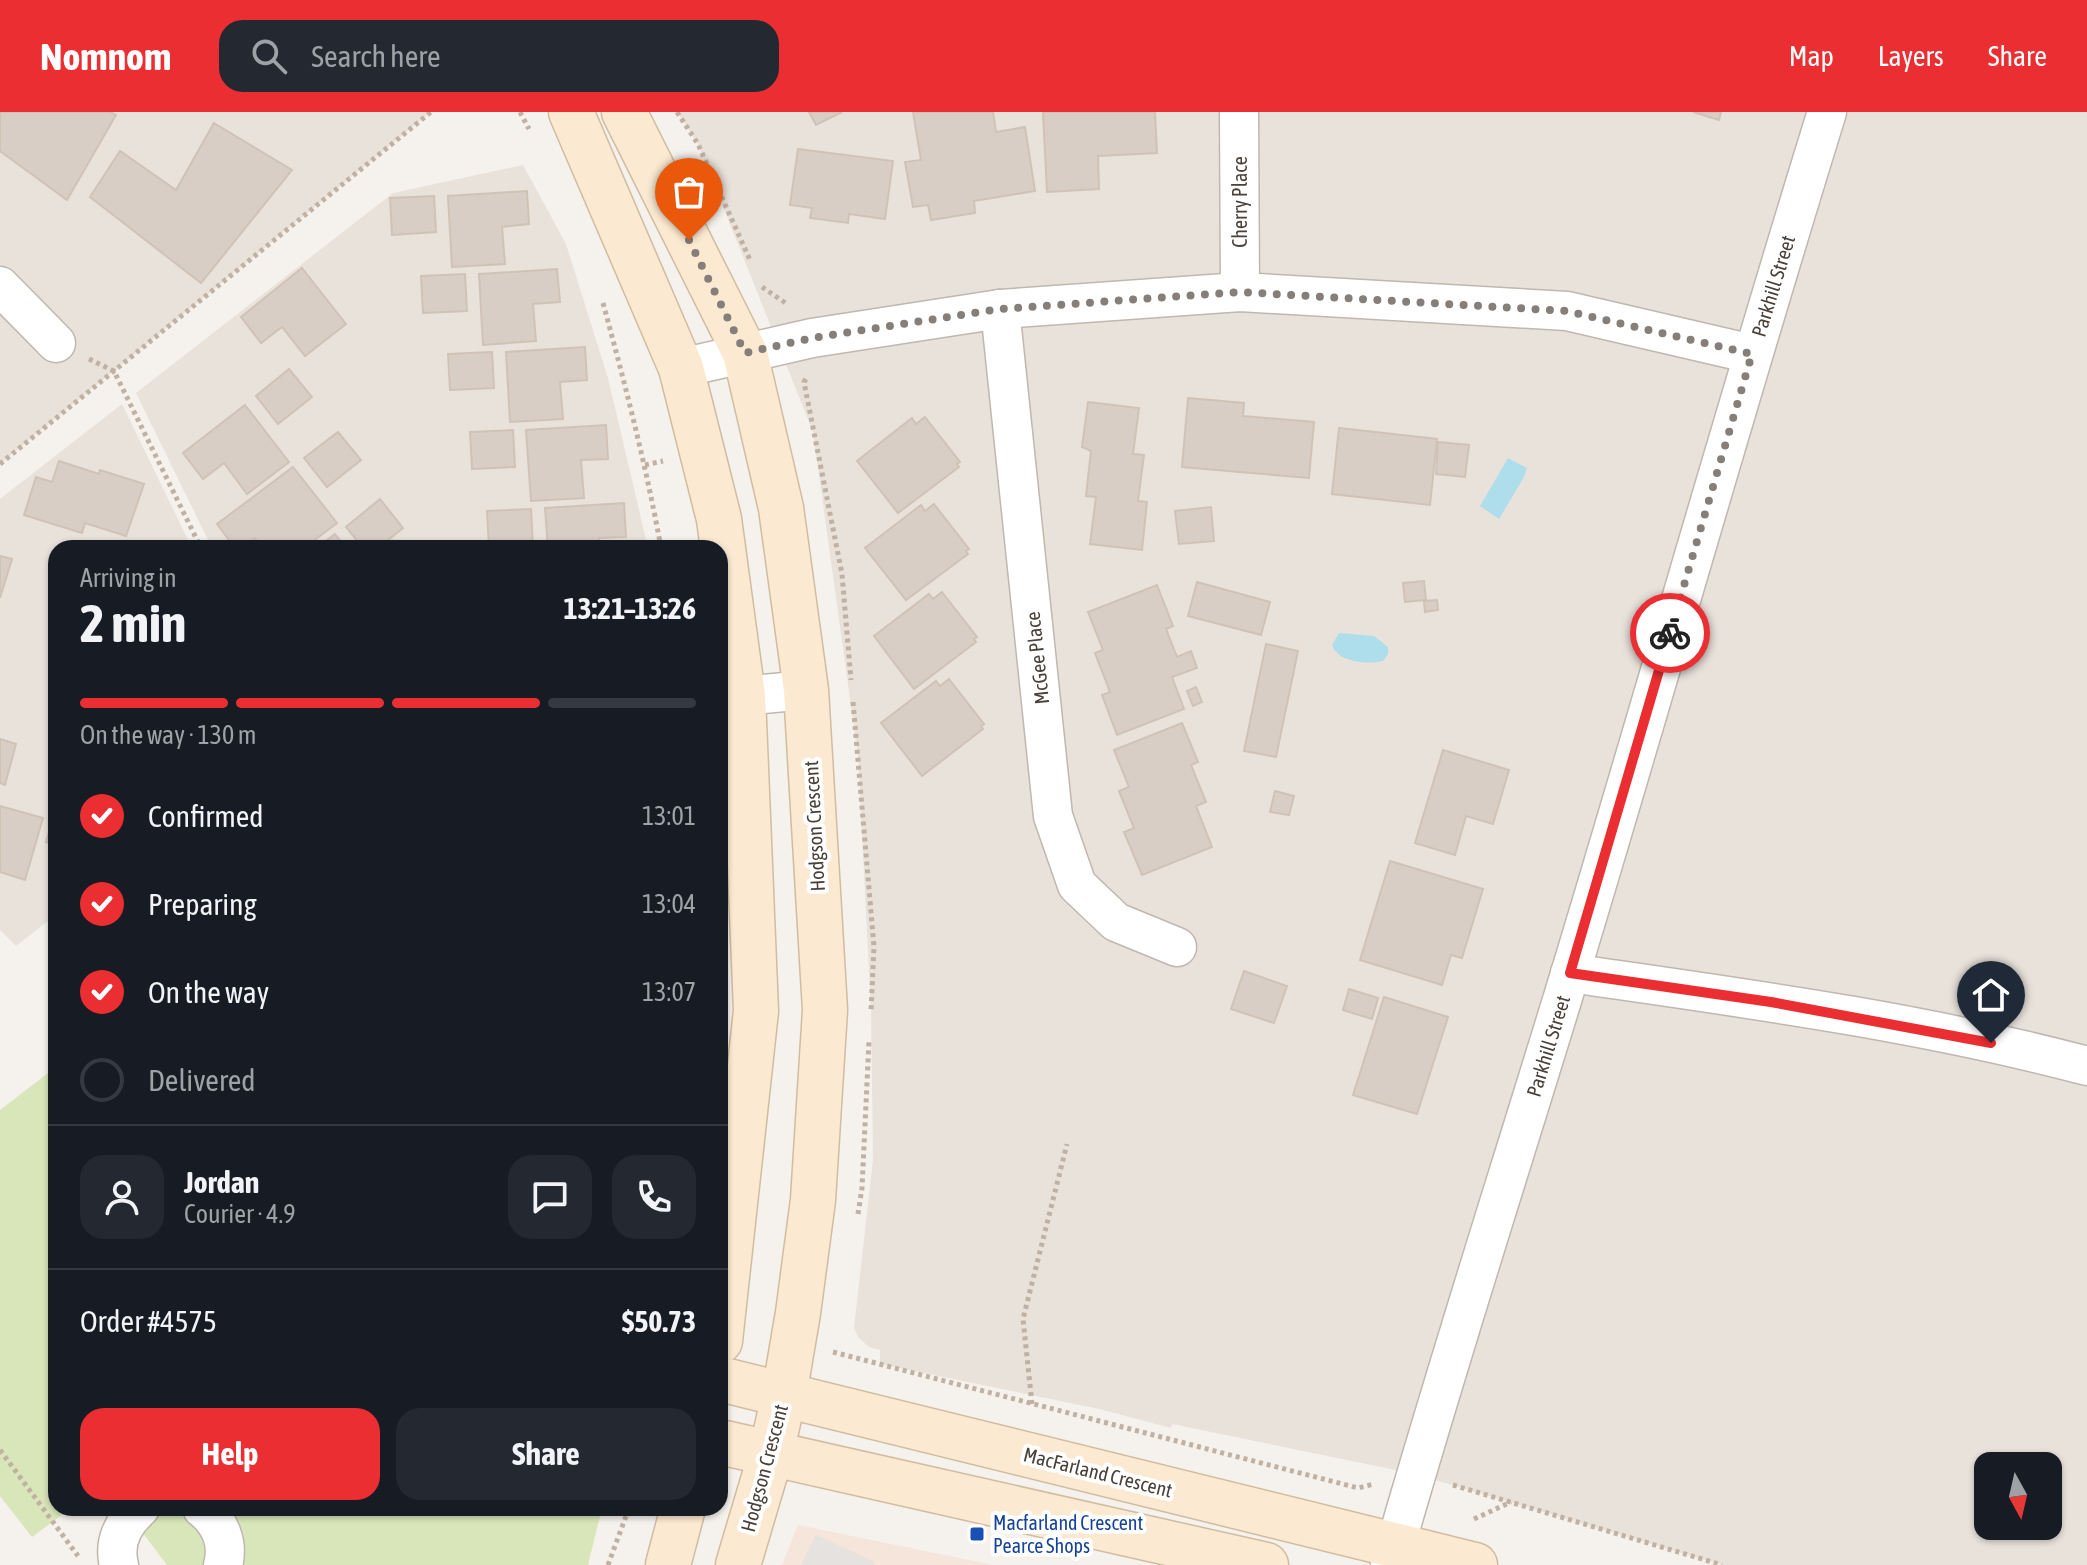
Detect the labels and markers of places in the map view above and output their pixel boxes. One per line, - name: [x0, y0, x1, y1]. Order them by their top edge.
- pin: [655, 158, 723, 240]
- pin: [1957, 961, 2025, 1043]
- place label: Macfarland Crescent Pearce Shops: [993, 1511, 1144, 1557]
- marker: Macfarland Crescent Pearce Shops: [968, 1525, 986, 1543]

